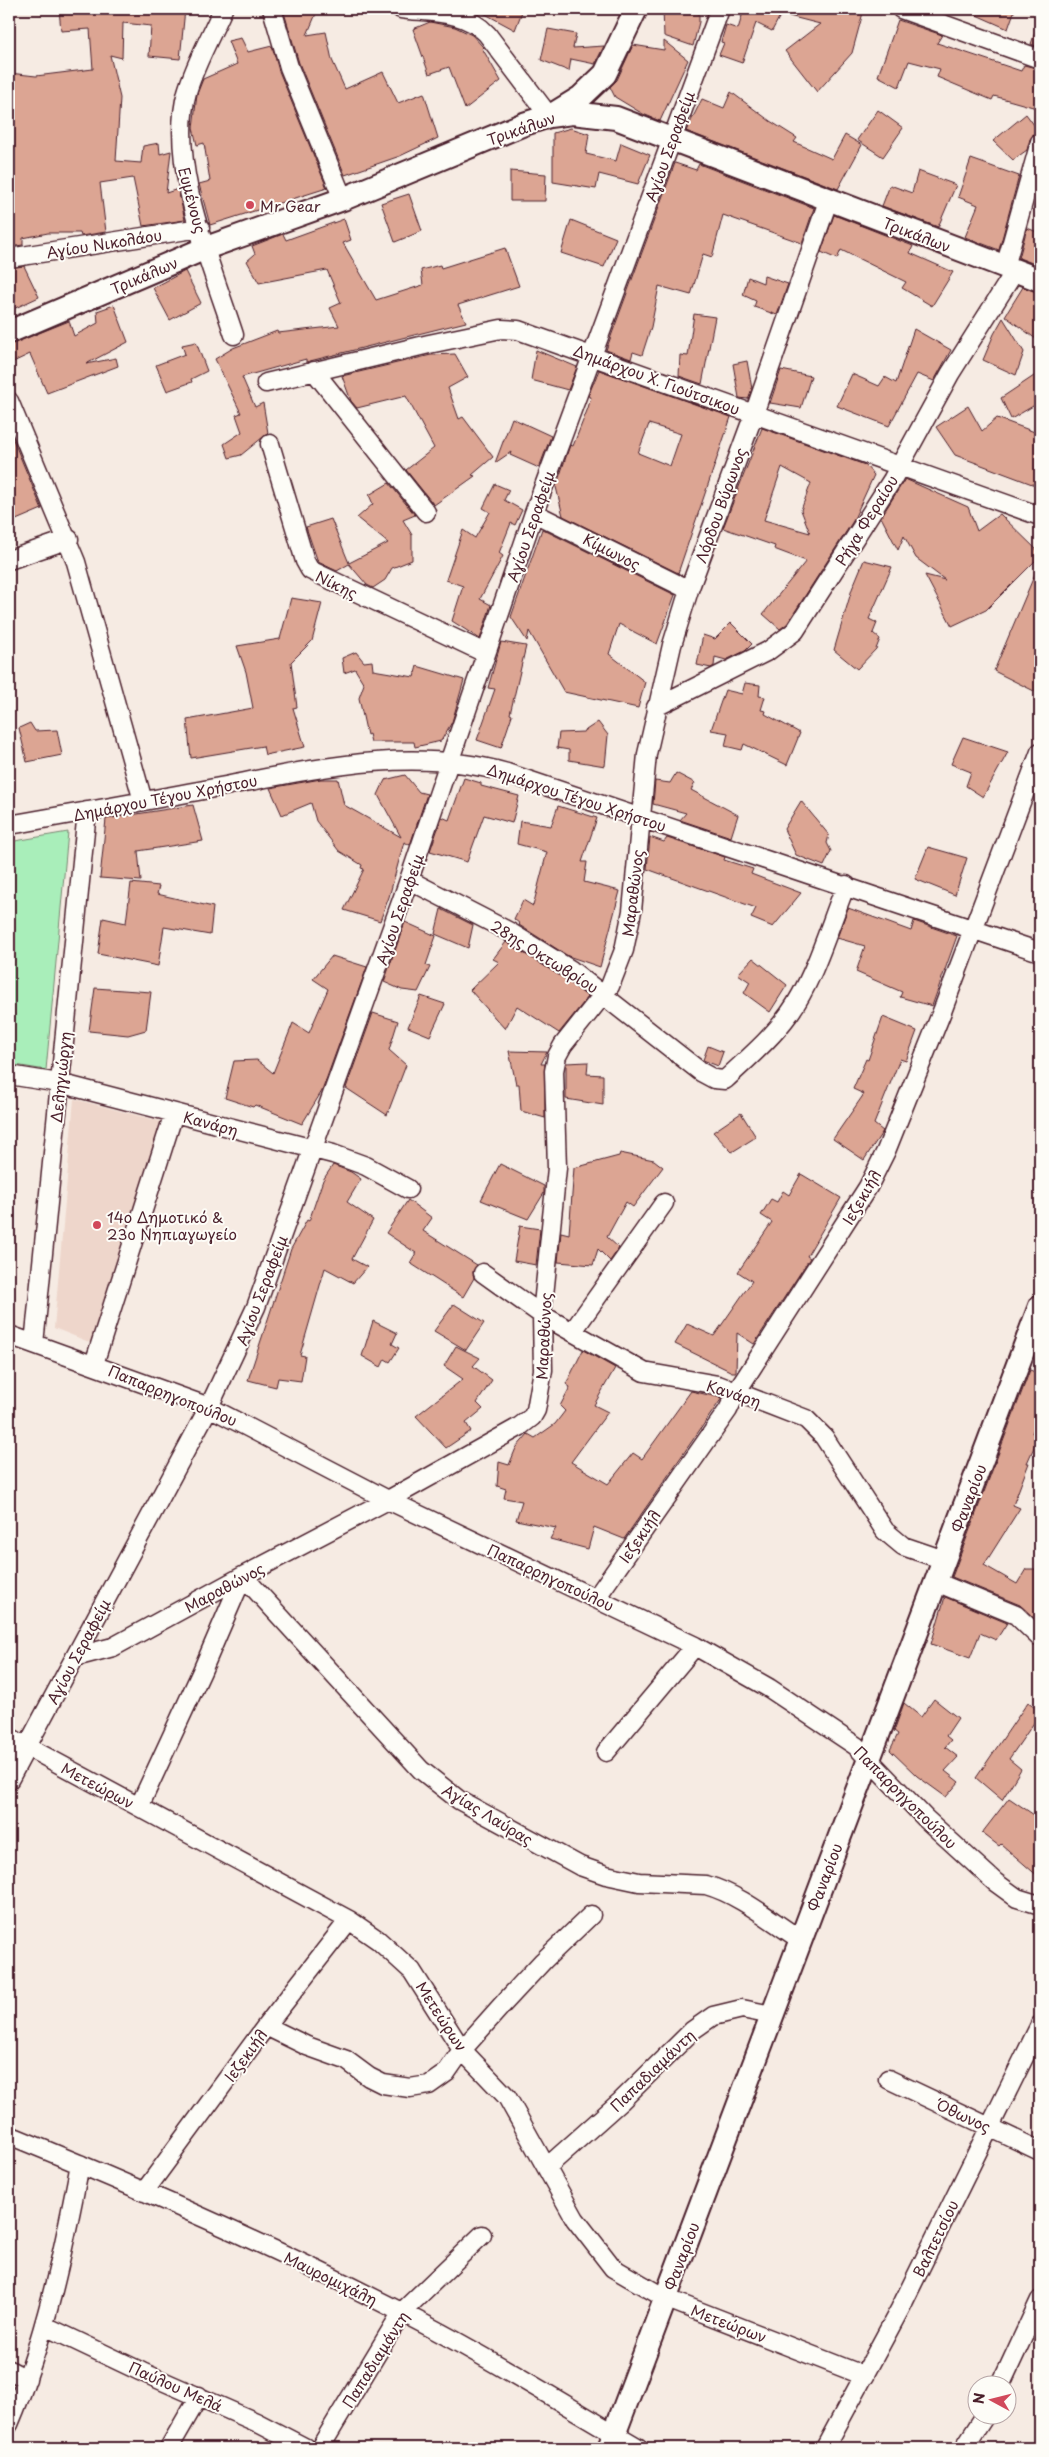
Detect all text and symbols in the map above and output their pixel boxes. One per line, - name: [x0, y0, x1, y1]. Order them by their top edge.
- street label: Αγίου Σεραφείμ: [638, 87, 700, 205]
- street label: Τρικάλων: [484, 106, 558, 150]
- street label: Ευμένους: [173, 164, 213, 236]
- place label: Mr Gear: [260, 194, 321, 217]
- marker: Mr Gear: [244, 199, 256, 211]
- street label: Τρικάλων: [880, 210, 954, 258]
- street label: Αγίου Νικολάου: [45, 223, 163, 263]
- street label: Τρικάλων: [107, 250, 181, 300]
- street label: Δημάρχου Χ. Γιούτσικου: [570, 338, 744, 420]
- street label: Λόρδου Βύρωνος: [688, 444, 752, 566]
- street label: Αγίου Σεραφείμ: [500, 467, 560, 585]
- street label: Ρήγα Φεραίου: [829, 470, 903, 570]
- street label: Κίμωνος: [579, 527, 645, 575]
- street label: Νίκης: [312, 564, 362, 604]
- street label: Δημάρχου Τέγου Χρήστου: [484, 757, 670, 837]
- street label: Δημάρχου Τέγου Χρήστου: [71, 768, 259, 826]
- street label: Μαραθώνος: [615, 848, 649, 938]
- street label: Αγίου Σεραφείμ: [369, 850, 429, 968]
- street label: 28ης Οκτωβρίου: [487, 914, 603, 998]
- street label: Δεληγιώργη: [44, 1030, 76, 1124]
- street label: Κανάρη: [181, 1105, 241, 1141]
- street label: Ιεζεκιήλ: [836, 1165, 886, 1229]
- place label: 14ο Δημοτικό & 23ο Νηπιαγωγείο: [107, 1205, 237, 1245]
- marker: 14ο Δημοτικό & 23ο Νηπιαγωγείο: [91, 1219, 103, 1231]
- street label: Αγίου Σεραφείμ: [229, 1231, 293, 1349]
- street label: Μαραθώνος: [529, 1291, 557, 1380]
- street label: Παπαρρηγοπούλου: [105, 1359, 241, 1431]
- street label: Κανάρη: [704, 1373, 764, 1413]
- street label: Φαναρίου: [944, 1460, 992, 1536]
- street label: Ιεζεκιήλ: [613, 1505, 665, 1567]
- street label: Παπαρρηγοπούλου: [484, 1538, 618, 1616]
- street label: Μαραθώνος: [180, 1556, 268, 1618]
- street label: Αγίου Σεραφείμ: [40, 1594, 116, 1708]
- street label: Παπαρρηγοπούλου: [849, 1740, 963, 1854]
- street label: Μετεώρων: [57, 1756, 139, 1814]
- street label: Αγίας Λαύρας: [438, 1778, 538, 1850]
- street label: Φαναρίου: [800, 1839, 848, 1915]
- street label: Μετεώρων: [411, 1976, 473, 2056]
- street label: Παπαδιαμάντη: [604, 2023, 700, 2117]
- street label: Ιεζεκιήλ: [218, 2024, 272, 2086]
- street label: Όθωνος: [931, 2092, 995, 2138]
- street label: Βαλτετσίου: [906, 2196, 964, 2280]
- street label: Φαναρίου: [657, 2218, 705, 2294]
- street label: Μαυρομιχάλη: [280, 2245, 382, 2311]
- street label: Μετεώρων: [688, 2298, 770, 2348]
- street label: Παπαδιαμάντη: [336, 2306, 414, 2412]
- street label: Παύλου Μελά: [126, 2355, 227, 2417]
- north arrow: [966, 2374, 1016, 2424]
- text: N: [968, 2392, 990, 2405]

